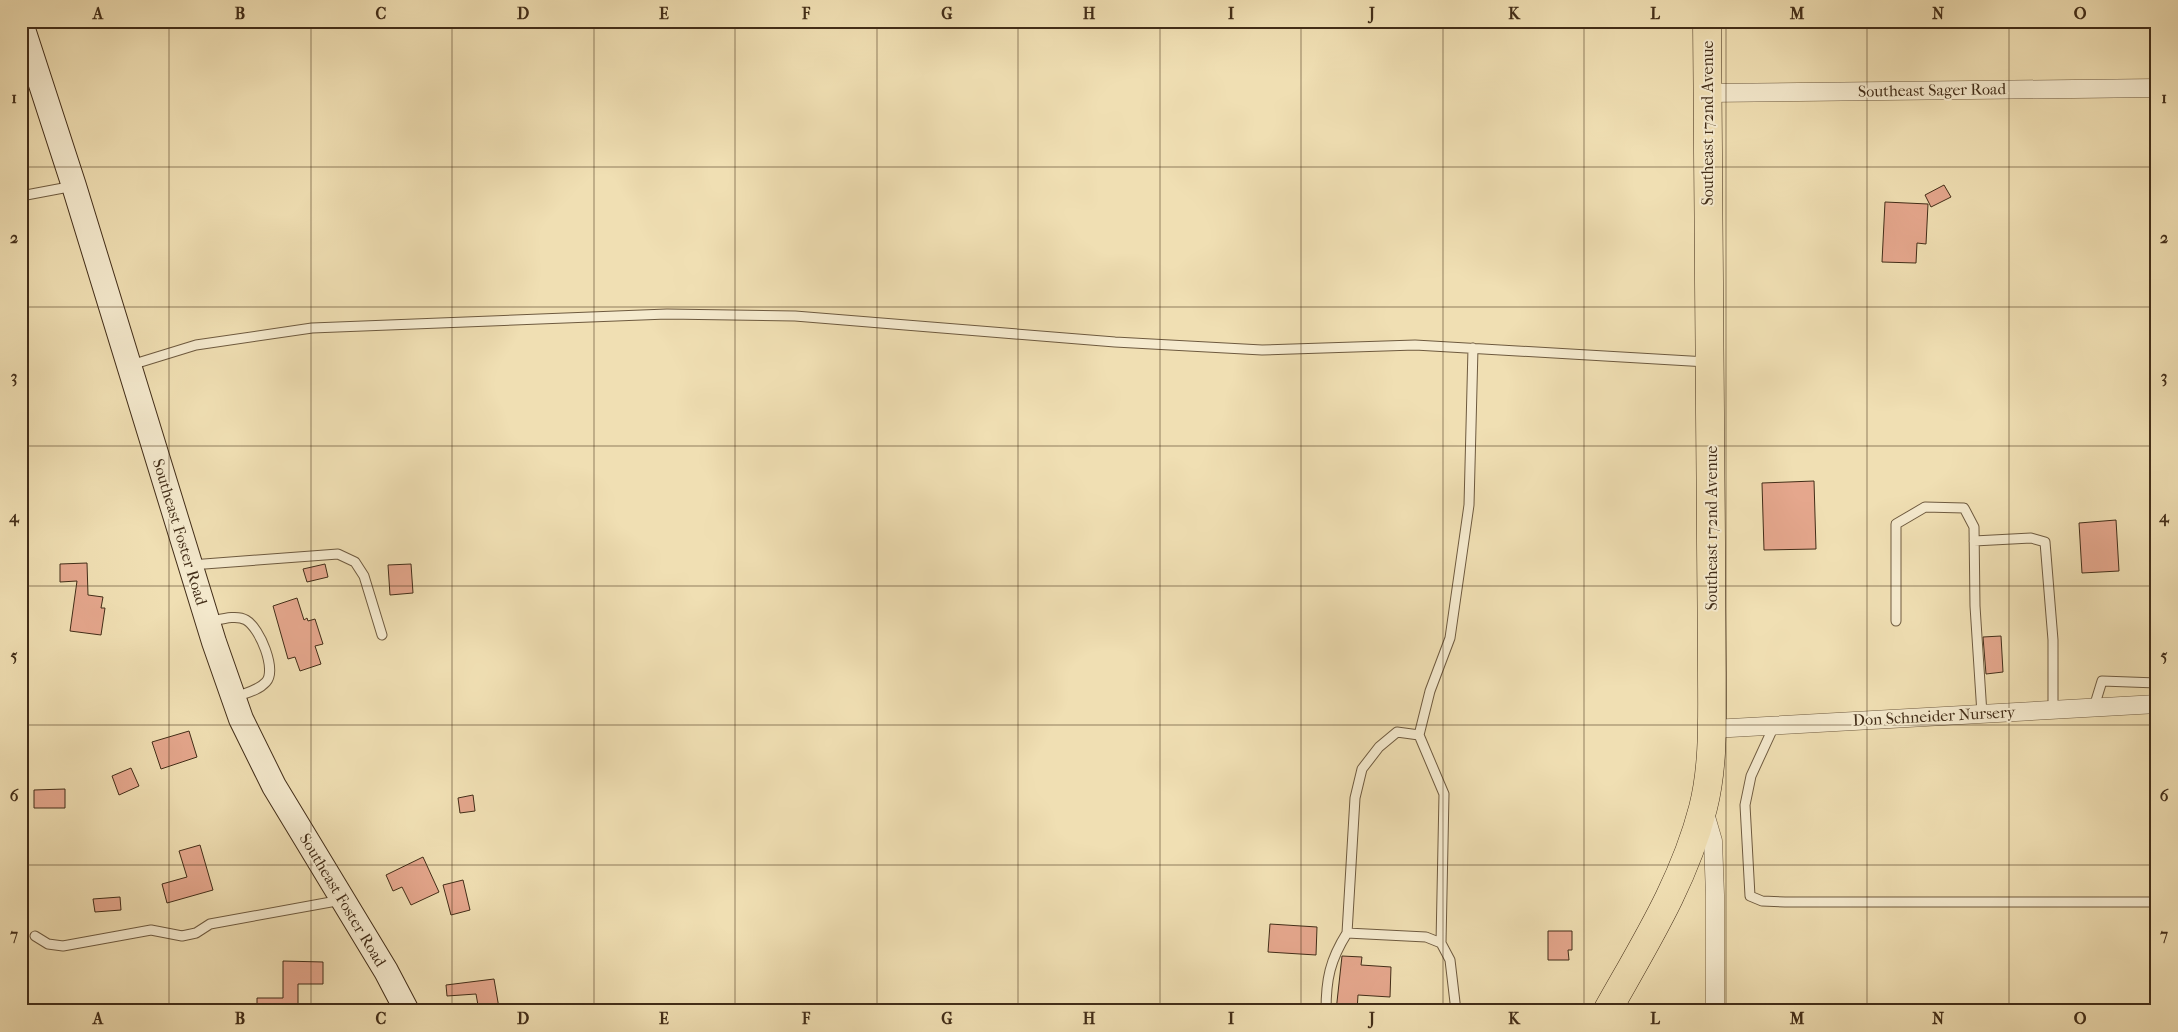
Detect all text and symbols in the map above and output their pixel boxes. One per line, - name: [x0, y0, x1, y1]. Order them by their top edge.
- text: A: [92, 4, 104, 23]
- text: B: [235, 4, 245, 23]
- text: C: [376, 4, 387, 23]
- text: D: [517, 4, 529, 23]
- text: E: [659, 4, 669, 23]
- text: F: [801, 4, 811, 23]
- text: G: [941, 4, 953, 23]
- text: H: [1083, 4, 1096, 23]
- text: I: [1228, 4, 1235, 23]
- text: J: [1367, 4, 1375, 24]
- text: K: [1508, 4, 1521, 23]
- text: L: [1650, 4, 1660, 23]
- text: M: [1789, 4, 1805, 23]
- text: N: [1932, 4, 1945, 23]
- text: O: [2074, 4, 2087, 23]
- street label: Southeast 172nd Avenue: [1698, 41, 1717, 205]
- street label: Southeast Sager Road: [1858, 79, 2007, 101]
- text: 1: [11, 88, 17, 107]
- text: 1: [2161, 88, 2167, 107]
- text: 2: [10, 228, 18, 247]
- text: 2: [2160, 228, 2168, 247]
- text: 3: [11, 367, 17, 387]
- text: 3: [2161, 367, 2167, 387]
- street label: Southeast 172nd Avenue: [1702, 446, 1721, 610]
- street label: Southeast Foster Road: [149, 456, 211, 608]
- text: 4: [8, 507, 20, 527]
- text: 4: [2158, 507, 2170, 527]
- text: 5: [11, 646, 18, 665]
- text: 5: [2161, 646, 2168, 665]
- street label: Don Schneider Nursery: [1852, 702, 2016, 730]
- text: 6: [10, 786, 19, 805]
- text: 6: [2160, 786, 2169, 805]
- street label: Southeast Foster Road: [296, 830, 390, 970]
- text: 7: [9, 925, 18, 944]
- text: 7: [2159, 925, 2168, 944]
- text: A: [92, 1009, 104, 1028]
- text: B: [235, 1009, 245, 1028]
- text: C: [376, 1009, 387, 1028]
- text: D: [517, 1009, 529, 1028]
- text: E: [659, 1009, 669, 1028]
- text: F: [801, 1009, 811, 1028]
- text: G: [941, 1009, 953, 1028]
- text: H: [1083, 1009, 1096, 1028]
- text: I: [1228, 1009, 1235, 1028]
- text: J: [1367, 1009, 1375, 1029]
- text: K: [1508, 1009, 1521, 1028]
- text: L: [1650, 1009, 1660, 1028]
- text: M: [1789, 1009, 1805, 1028]
- text: N: [1932, 1009, 1945, 1028]
- text: O: [2074, 1009, 2087, 1028]

